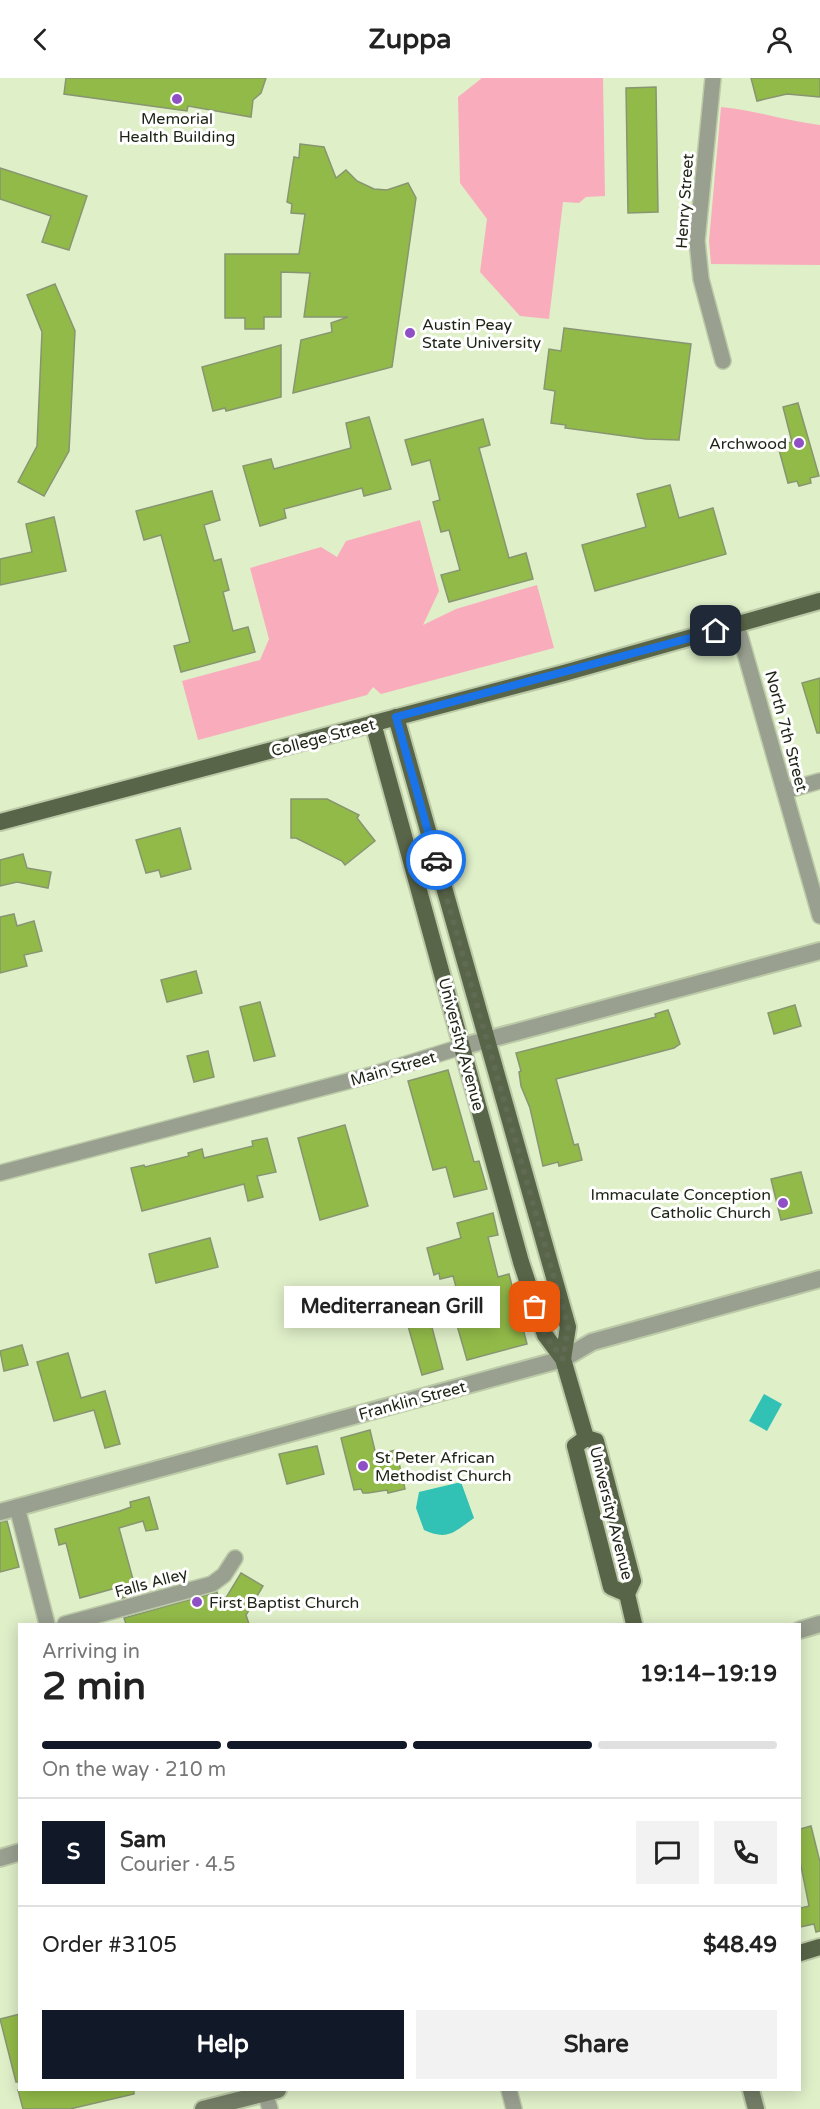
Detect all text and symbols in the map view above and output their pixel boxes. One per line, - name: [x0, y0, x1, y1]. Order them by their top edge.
- icon: back: [24, 23, 57, 56]
- text: Zuppa: [369, 23, 451, 56]
- icon: person: [763, 23, 796, 56]
- marker: Memorial Health Building: [170, 92, 184, 106]
- place label: Memorial Health Building: [119, 109, 235, 147]
- street label: Henry Street: [672, 153, 698, 249]
- place label: Austin Peay State University: [422, 315, 541, 353]
- marker: Austin Peay State University: [403, 326, 417, 340]
- place label: Archwood: [709, 434, 787, 454]
- marker: Archwood: [792, 436, 806, 450]
- pin: [690, 605, 741, 656]
- icon: home: [699, 614, 732, 647]
- street label: North 7th Street: [760, 669, 812, 794]
- street label: College Street: [269, 715, 377, 761]
- courier: [406, 830, 466, 890]
- icon: car: [420, 844, 453, 877]
- street label: University Avenue: [434, 976, 488, 1113]
- street label: Main Street: [348, 1047, 438, 1091]
- place label: Immaculate Conception Catholic Church: [591, 1185, 771, 1223]
- marker: Immaculate Conception Catholic Church: [776, 1196, 790, 1210]
- pin: [509, 1281, 560, 1332]
- callout: Mediterranean Grill: [283, 1286, 499, 1328]
- icon: bag: [518, 1290, 551, 1323]
- text: Mediterranean Grill: [300, 1295, 484, 1319]
- street label: Franklin Street: [356, 1377, 468, 1425]
- street label: University Avenue: [585, 1444, 637, 1582]
- place label: St Peter African Methodist Church: [375, 1448, 512, 1486]
- marker: St Peter African Methodist Church: [356, 1459, 370, 1473]
- street label: Falls Alley: [113, 1564, 190, 1602]
- place label: First Baptist Church: [209, 1593, 359, 1613]
- marker: First Baptist Church: [190, 1595, 204, 1609]
- text: Arriving in: [42, 1640, 140, 1664]
- text: 19:14–19:19: [640, 1661, 777, 1687]
- text: 2 min: [42, 1663, 146, 1710]
- text: On the way · 210 m: [42, 1758, 226, 1782]
- button: chat: [636, 1821, 699, 1884]
- button: phone: [714, 1821, 777, 1884]
- text: Sam: [120, 1827, 166, 1853]
- text: S: [67, 1839, 80, 1865]
- text: Courier · 4.5: [120, 1853, 235, 1877]
- text: Order #3105: [42, 1932, 177, 1958]
- text: $48.49: [703, 1932, 777, 1958]
- button: Help: [42, 2010, 404, 2079]
- button: Share: [416, 2010, 777, 2079]

